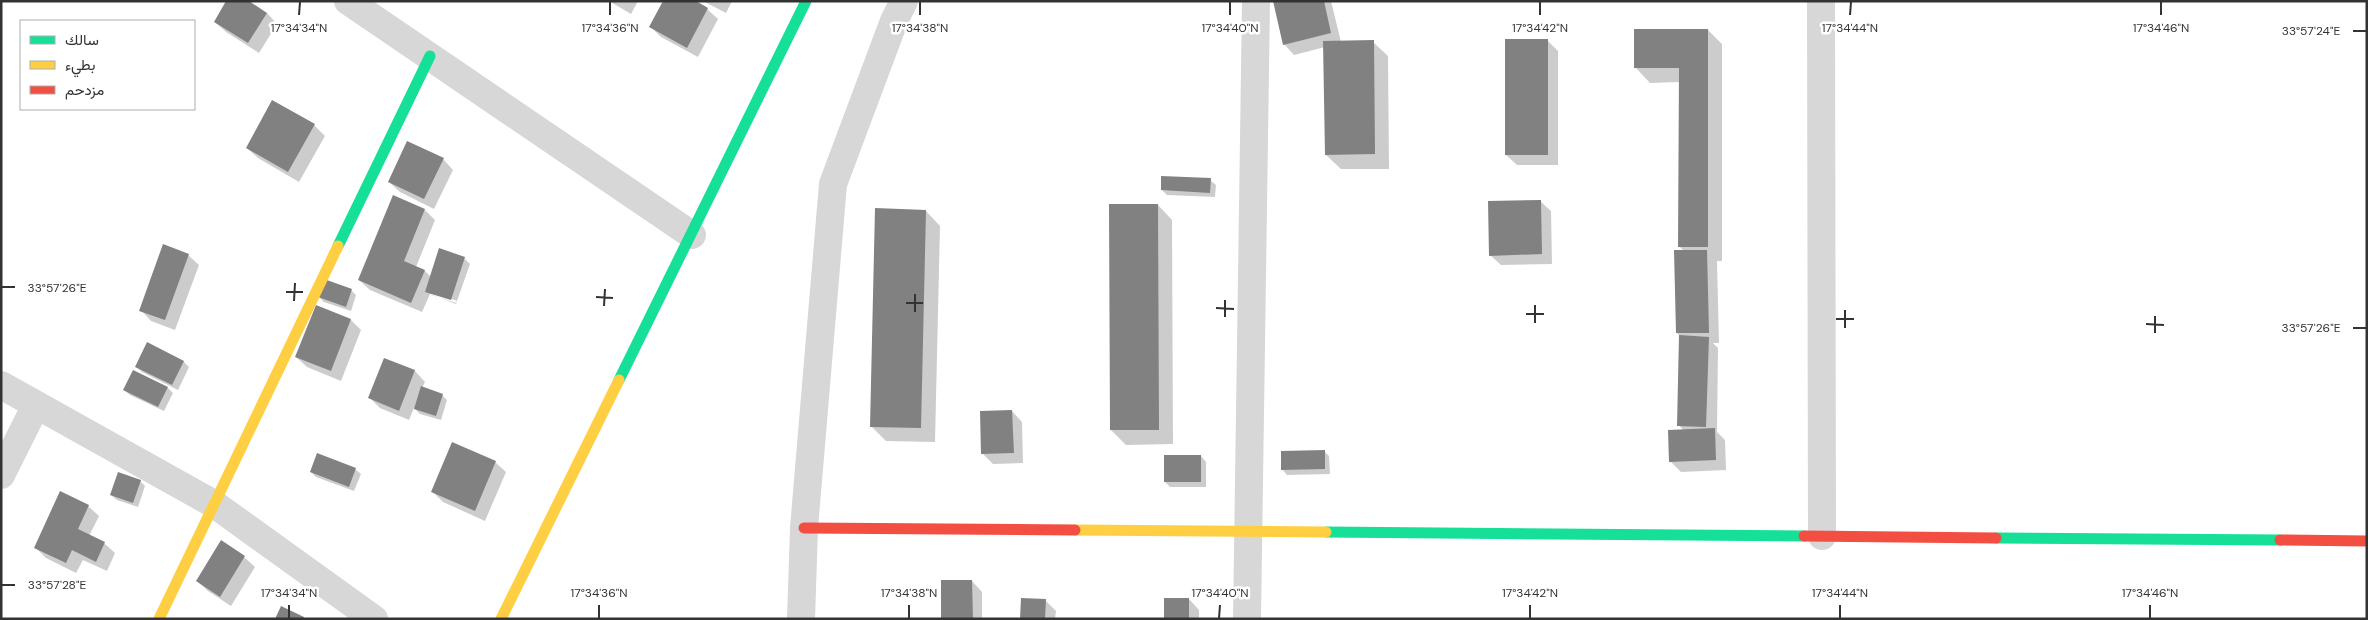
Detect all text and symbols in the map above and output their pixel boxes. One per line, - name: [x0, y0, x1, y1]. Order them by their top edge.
- legend: [20, 20, 195, 110]
- text: 17°34'34"N: [271, 20, 327, 36]
- text: 17°34'36"N: [582, 20, 638, 36]
- text: 17°34'38"N: [892, 20, 948, 36]
- text: 17°34'40"N: [1201, 20, 1259, 36]
- text: 17°34'42"N: [1512, 20, 1568, 36]
- text: 17°34'44"N: [1822, 20, 1878, 36]
- text: 17°34'46"N: [2133, 20, 2189, 36]
- text: 33°57'24"E: [2282, 23, 2340, 39]
- text: سالك: [65, 30, 99, 50]
- text: بطيء: [65, 55, 95, 78]
- text: مزدحم: [65, 80, 104, 100]
- text: 33°57'26"E: [28, 280, 87, 296]
- text: 33°57'26"E: [2282, 320, 2341, 336]
- text: 33°57'28"E: [28, 577, 86, 593]
- text: 17°34'34"N: [261, 585, 317, 601]
- text: 17°34'36"N: [571, 585, 627, 601]
- text: 17°34'38"N: [881, 585, 937, 601]
- text: 17°34'40"N: [1191, 585, 1249, 601]
- text: 17°34'42"N: [1502, 585, 1558, 601]
- text: 17°34'44"N: [1812, 585, 1868, 601]
- text: 17°34'46"N: [2122, 585, 2178, 601]

